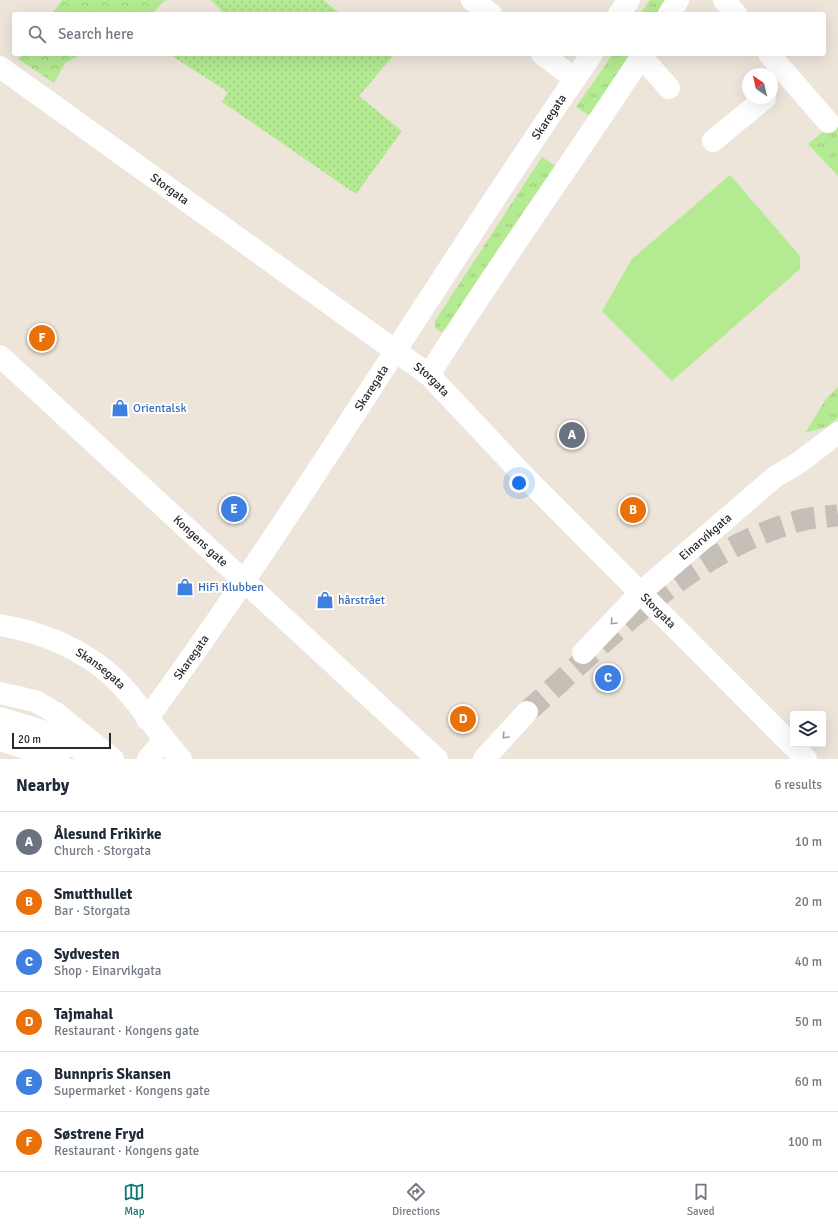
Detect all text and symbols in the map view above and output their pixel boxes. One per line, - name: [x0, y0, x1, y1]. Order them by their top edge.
- search box: [12, 12, 826, 56]
- icon: search: [26, 23, 48, 45]
- text: Search here: [58, 25, 134, 43]
- north arrow: [742, 68, 778, 104]
- street label: Skaregata: [529, 92, 570, 143]
- street label: Storgata: [147, 170, 192, 208]
- pin: F: [29, 323, 55, 353]
- street label: Storgata: [410, 359, 453, 400]
- street label: Skaregata: [351, 362, 392, 414]
- shop icon: Orientalsk: [110, 398, 130, 418]
- place label: Orientalsk: [133, 401, 186, 416]
- pin: A: [559, 420, 585, 450]
- your location: [509, 473, 529, 493]
- pin: E: [221, 494, 247, 524]
- pin: B: [620, 495, 646, 525]
- street label: Einarvikgata: [676, 510, 735, 564]
- street label: Kongens gate: [170, 513, 231, 570]
- shop icon: HiFi Klubben: [175, 577, 195, 597]
- place label: HiFi Klubben: [198, 580, 264, 595]
- shop icon: hårstrået: [315, 590, 335, 610]
- street label: Storgata: [637, 590, 679, 632]
- place label: hårstrået: [338, 593, 385, 608]
- one-way arrow: [611, 617, 618, 624]
- street label: Skaregata: [171, 632, 213, 683]
- street label: Skansegata: [73, 645, 128, 693]
- pin: C: [595, 663, 621, 693]
- pin: D: [450, 704, 476, 734]
- map controls: [790, 711, 826, 747]
- button: layers: [790, 711, 826, 747]
- scale bar: [12, 731, 111, 750]
- one-way arrow: [503, 731, 510, 738]
- text: 20 m: [18, 733, 41, 746]
- text: Nearby: [16, 775, 69, 796]
- text: 6 results: [774, 777, 822, 793]
- text: Ålesund Frikirke: [54, 825, 162, 843]
- text: A: [25, 834, 33, 850]
- text: 10 m: [795, 834, 822, 850]
- text: Church · Storgata: [54, 843, 151, 859]
- text: Smutthullet: [54, 885, 133, 903]
- text: B: [25, 894, 33, 910]
- text: 20 m: [795, 894, 822, 910]
- text: Bar · Storgata: [54, 903, 130, 919]
- text: Sydvesten: [54, 945, 120, 963]
- text: C: [25, 954, 33, 970]
- text: 40 m: [795, 954, 822, 970]
- text: Shop · Einarvikgata: [54, 963, 161, 979]
- text: Tajmahal: [54, 1005, 113, 1023]
- text: D: [25, 1014, 33, 1030]
- text: 50 m: [795, 1014, 822, 1030]
- text: Restaurant · Kongens gate: [54, 1023, 199, 1039]
- text: Bunnpris Skansen: [54, 1065, 171, 1083]
- text: E: [25, 1074, 33, 1090]
- text: 60 m: [795, 1074, 822, 1090]
- text: Supermarket · Kongens gate: [54, 1083, 210, 1099]
- text: Søstrene Fryd: [54, 1125, 144, 1143]
- text: F: [26, 1134, 32, 1150]
- text: 100 m: [788, 1134, 822, 1150]
- text: Restaurant · Kongens gate: [54, 1143, 199, 1159]
- tab: Map: [123, 1181, 145, 1218]
- tab: Directions: [392, 1181, 440, 1218]
- tab: Saved: [687, 1181, 715, 1218]

